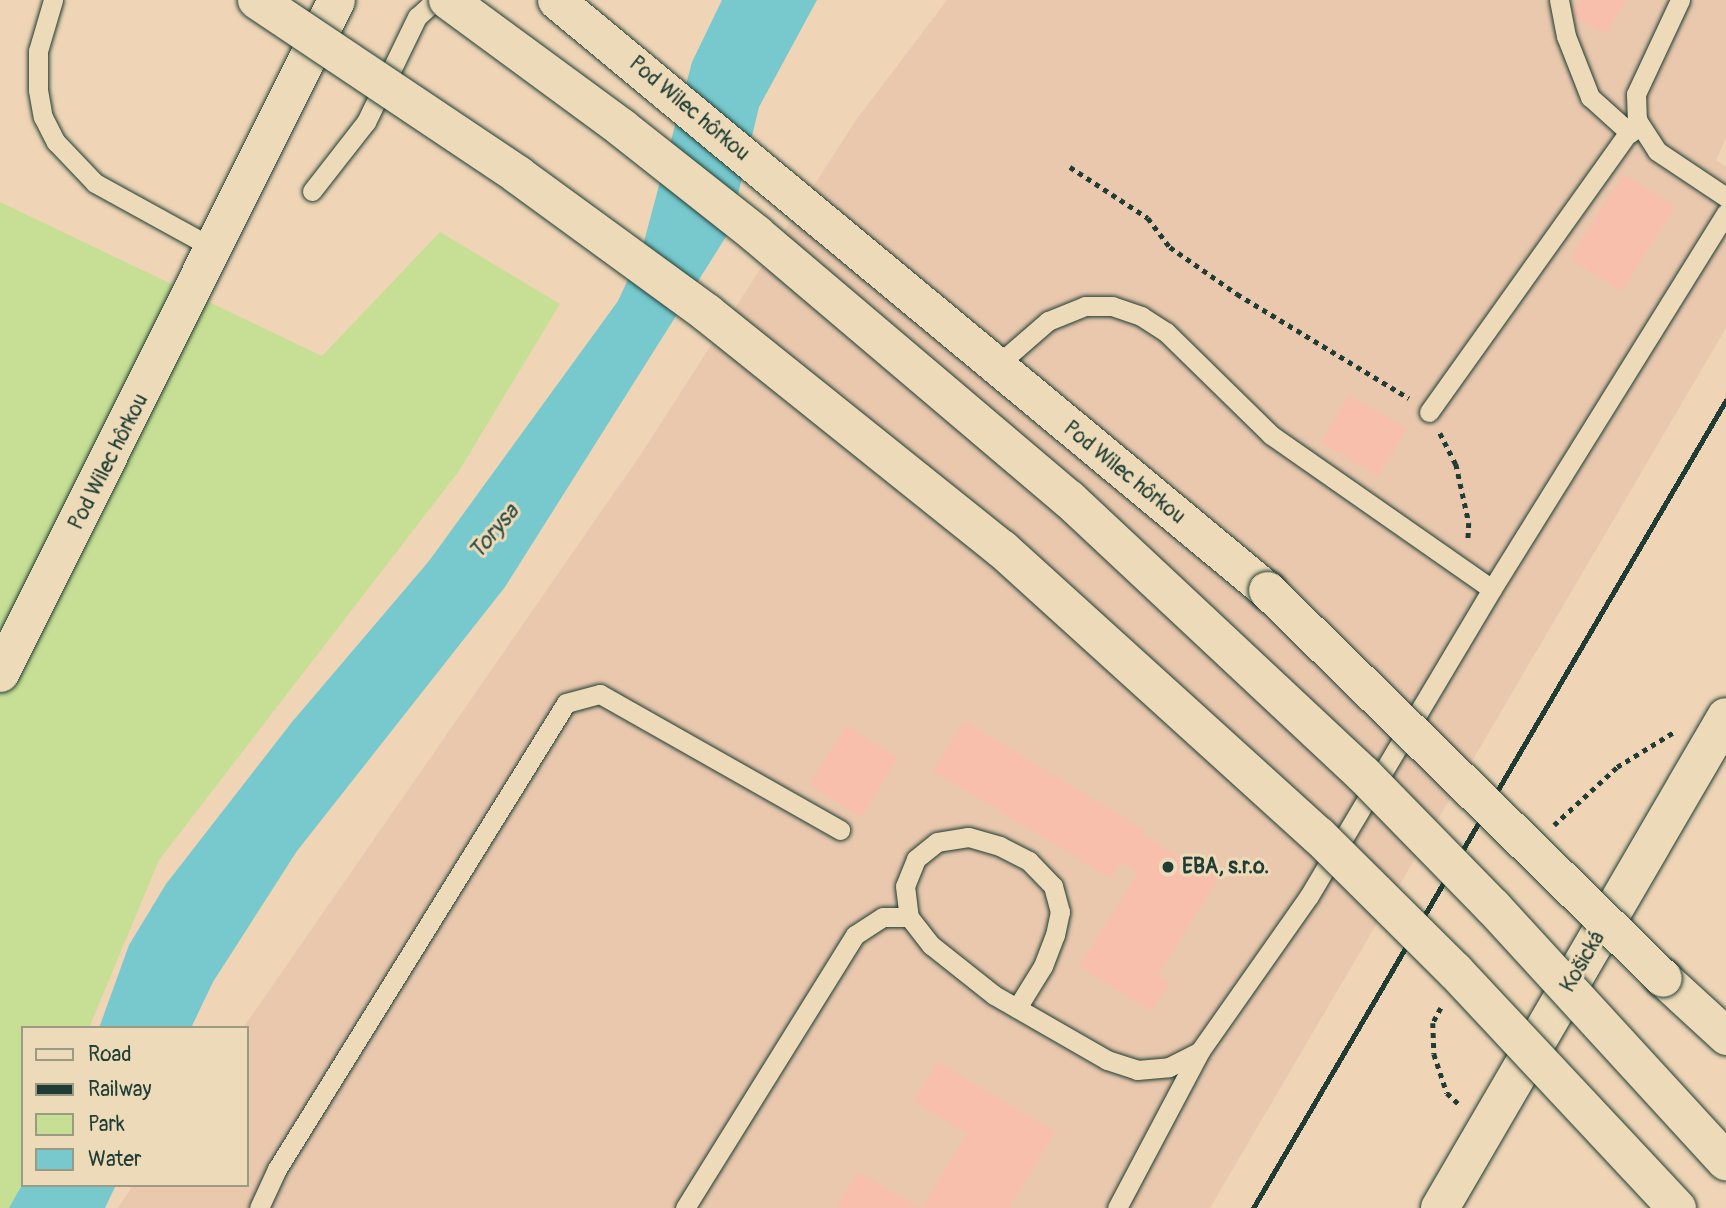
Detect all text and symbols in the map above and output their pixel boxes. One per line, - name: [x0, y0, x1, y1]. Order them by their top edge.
- street label: Pod Wilec hôrkou: [624, 51, 754, 167]
- street label: Pod Wilec hôrkou: [64, 390, 154, 534]
- street label: Pod Wilec hôrkou: [1058, 416, 1190, 530]
- water label: Torysa: [463, 499, 525, 565]
- place label: EBA, s.r.o.: [1182, 854, 1269, 880]
- marker: EBA, s.r.o.: [1160, 859, 1176, 875]
- street label: Košická: [1556, 927, 1610, 997]
- legend: [21, 1026, 248, 1187]
- text: Road: [88, 1041, 132, 1068]
- text: Railway: [88, 1076, 152, 1103]
- text: Park: [88, 1111, 125, 1138]
- text: Water: [88, 1146, 141, 1173]

